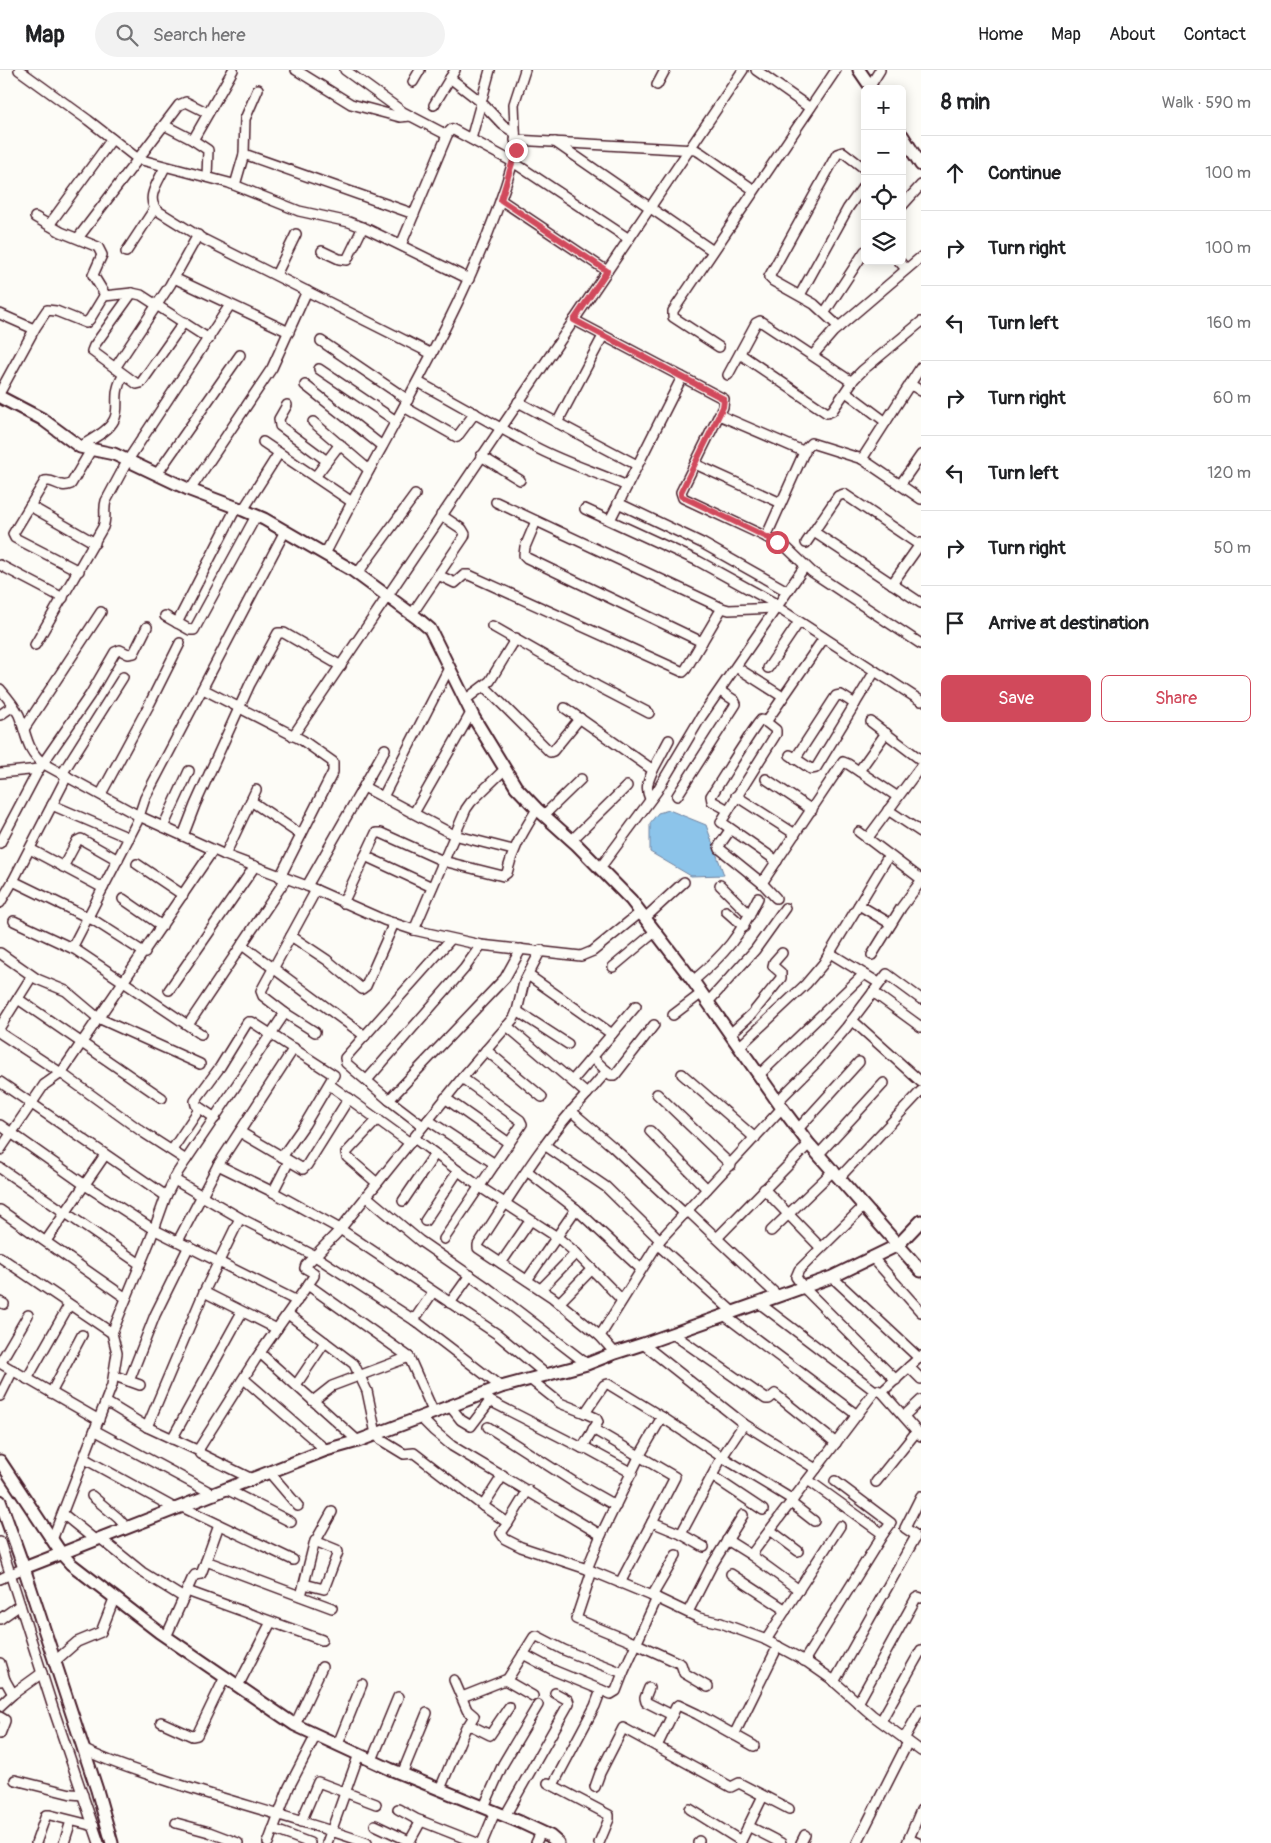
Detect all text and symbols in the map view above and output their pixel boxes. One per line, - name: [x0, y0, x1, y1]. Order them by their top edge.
- search box: [95, 12, 445, 57]
- text: Map: [25, 20, 65, 49]
- icon: search: [113, 21, 141, 49]
- text: Search here: [153, 23, 246, 47]
- text: Home: [978, 23, 1023, 46]
- text: Map: [1051, 23, 1081, 46]
- text: About: [1109, 23, 1155, 46]
- text: Contact: [1183, 23, 1246, 46]
- map controls: [861, 85, 906, 265]
- button: +: [861, 85, 906, 130]
- text: 8 min: [941, 89, 990, 116]
- text: Walk · 590 m: [1162, 93, 1251, 113]
- button: −: [861, 130, 906, 175]
- route end: [505, 139, 528, 162]
- icon: ahead: [941, 159, 969, 187]
- text: Continue: [988, 161, 1061, 185]
- text: 100 m: [1205, 163, 1251, 183]
- button: locate: [861, 175, 906, 220]
- button: layers: [861, 220, 906, 265]
- icon: right: [941, 234, 969, 262]
- text: Turn right: [988, 236, 1066, 260]
- text: 100 m: [1205, 238, 1251, 258]
- icon: left: [941, 309, 969, 337]
- text: Turn left: [988, 311, 1058, 335]
- text: 160 m: [1207, 313, 1251, 333]
- icon: right: [941, 384, 969, 412]
- text: Turn right: [988, 386, 1066, 410]
- text: 60 m: [1213, 388, 1251, 408]
- icon: left: [941, 459, 969, 487]
- text: Turn left: [988, 461, 1058, 485]
- text: 120 m: [1207, 463, 1251, 483]
- route start: [766, 531, 789, 554]
- icon: right: [941, 534, 969, 562]
- text: Turn right: [988, 536, 1066, 560]
- text: 50 m: [1214, 538, 1251, 558]
- icon: arrive: [941, 609, 969, 637]
- text: Arrive at destination: [988, 611, 1149, 635]
- button: Save: [941, 675, 1091, 722]
- button: Share: [1101, 675, 1251, 722]

